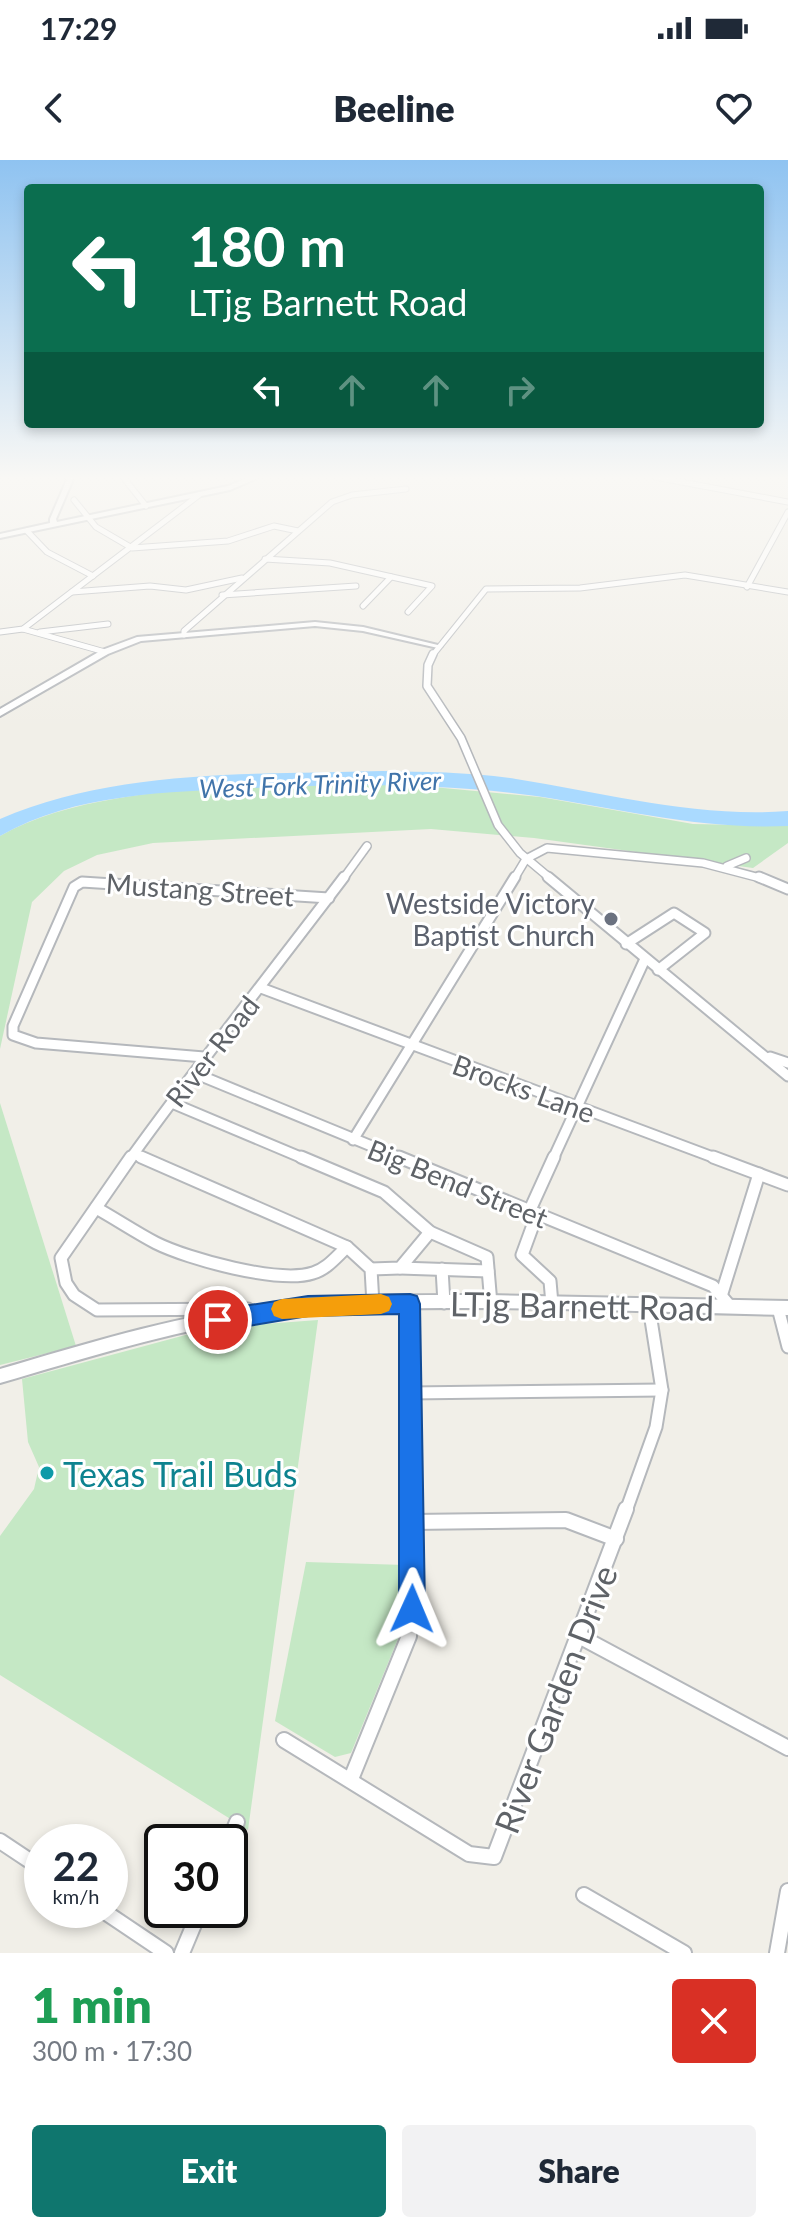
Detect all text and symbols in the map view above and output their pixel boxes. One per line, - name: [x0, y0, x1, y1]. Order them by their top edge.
- text: 17:29: [40, 10, 117, 46]
- icon: back: [32, 86, 76, 130]
- text: Beeline: [333, 86, 455, 130]
- icon: heart: [712, 86, 756, 130]
- text: 180 m: [188, 212, 346, 279]
- icon: left: [56, 216, 160, 320]
- text: LTjg Barnett Road: [188, 280, 467, 324]
- icon: left: [246, 368, 290, 412]
- icon: ahead: [330, 368, 374, 412]
- icon: ahead: [414, 368, 458, 412]
- icon: right: [498, 368, 542, 412]
- water label: West Fork Trinity River: [198, 764, 443, 804]
- street label: Mustang Street: [105, 865, 295, 913]
- place label: Westside Victory Baptist Church: [386, 886, 596, 952]
- marker: Westside Victory Baptist Church: [602, 910, 620, 928]
- street label: River Road: [158, 989, 266, 1113]
- street label: Brocks Lane: [448, 1047, 600, 1129]
- street label: Big Bend Street: [363, 1131, 553, 1235]
- street label: LTjg Barnett Road: [450, 1282, 714, 1328]
- pin: [184, 1286, 252, 1354]
- icon: arrive: [196, 1298, 240, 1342]
- place label: Texas Trail Buds: [63, 1453, 297, 1494]
- marker: Texas Trail Buds: [38, 1464, 56, 1482]
- street label: River Garden Drive: [485, 1559, 625, 1839]
- position arrow: [370, 1567, 454, 1651]
- speed limit sign: 30: [144, 1824, 248, 1928]
- text: 22: [53, 1842, 99, 1890]
- text: km/h: [53, 1884, 99, 1908]
- text: 1 min: [32, 1976, 152, 2033]
- button: close: [672, 1979, 756, 2063]
- text: 300 m · 17:30: [32, 2035, 192, 2067]
- button: Exit: [32, 2125, 386, 2217]
- button: Share: [402, 2125, 756, 2217]

